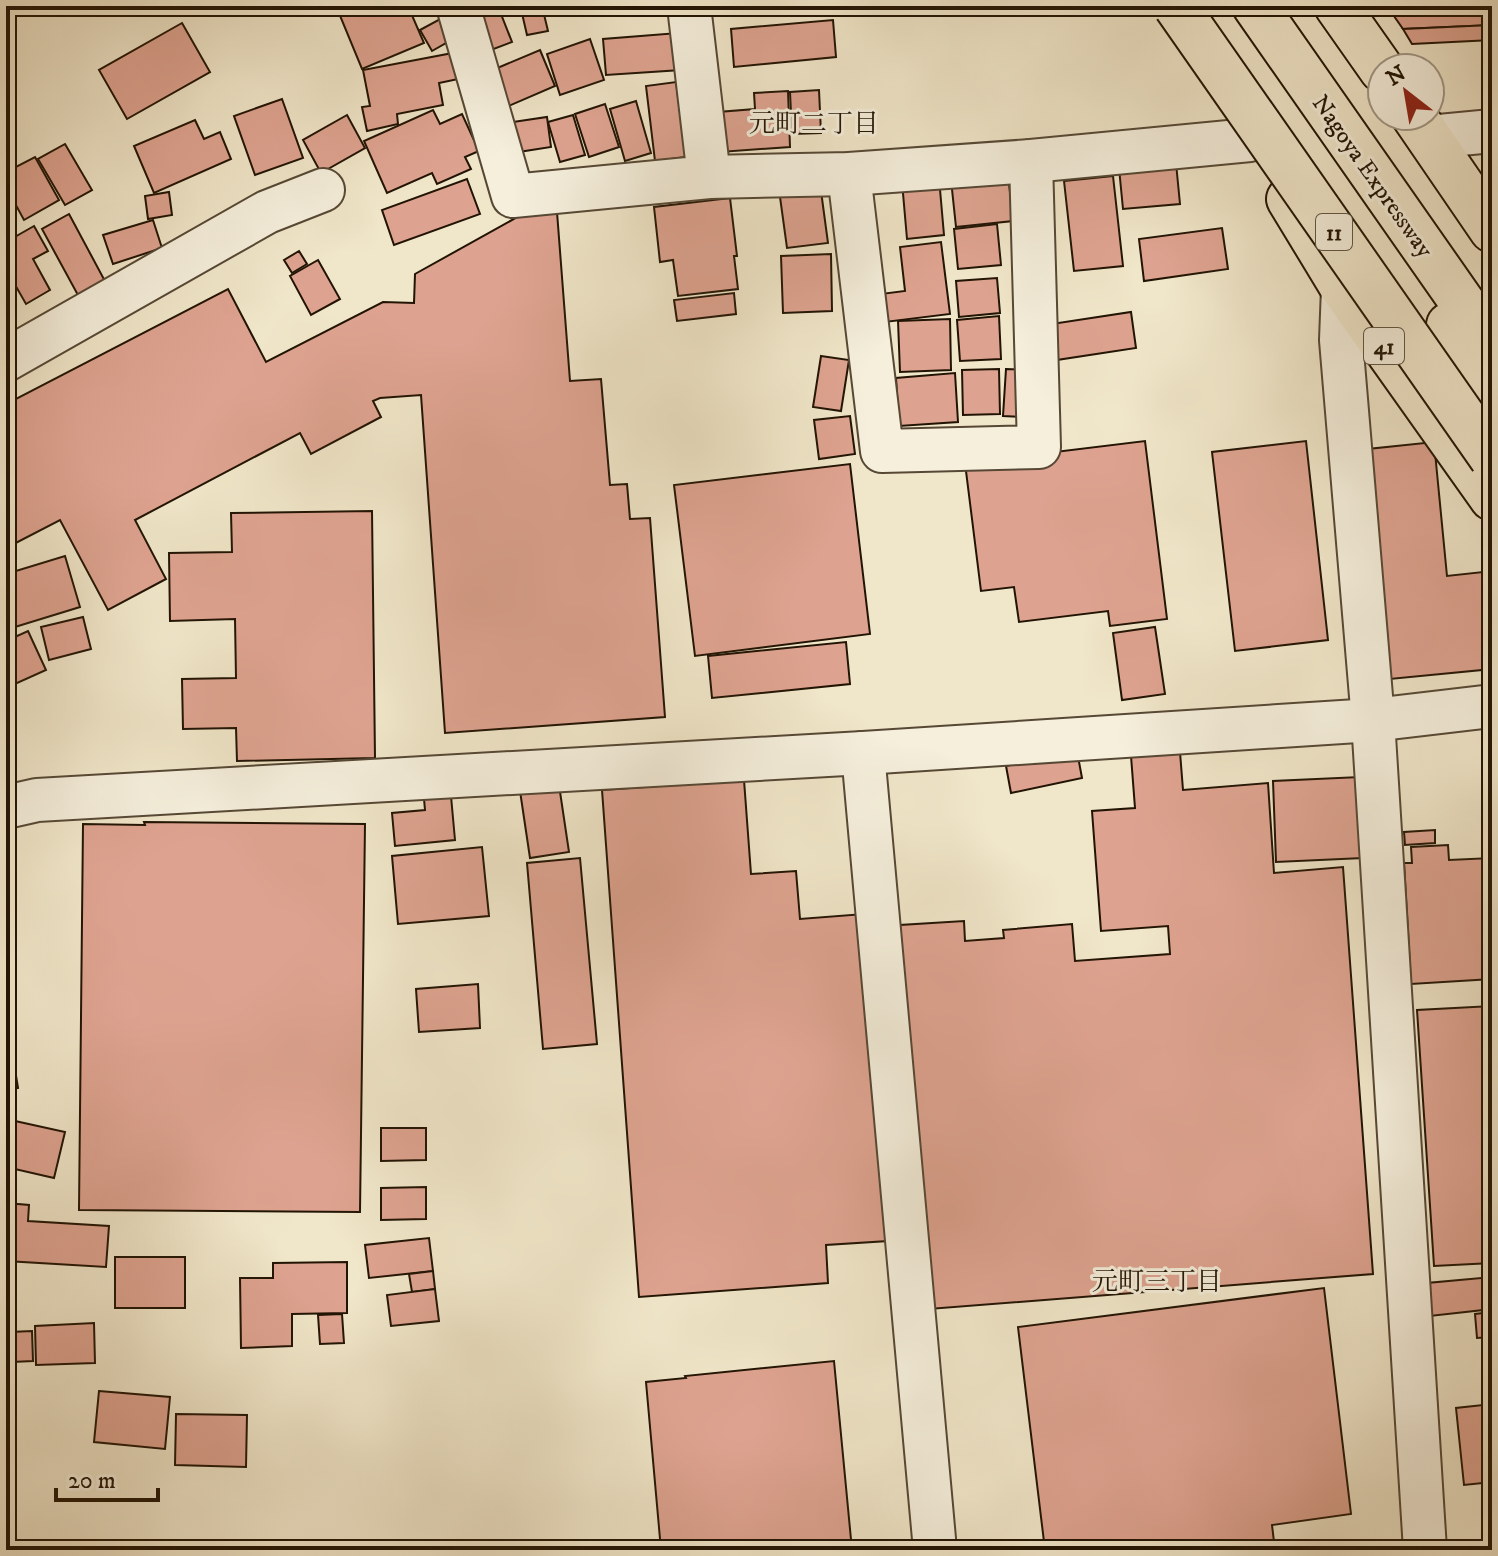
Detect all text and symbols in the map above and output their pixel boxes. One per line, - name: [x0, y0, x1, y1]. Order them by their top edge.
- north arrow: [1366, 52, 1446, 132]
- text: N: [1382, 60, 1411, 92]
- street label: Nagoya Expressway: [1305, 89, 1440, 264]
- district label: 元町二丁目: [749, 108, 879, 141]
- road number: 11: [1316, 214, 1352, 250]
- road number: 41: [1364, 328, 1404, 364]
- district label: 元町三丁目: [1092, 1266, 1222, 1299]
- scale bar: [56, 1452, 158, 1502]
- text: 20 m: [68, 1466, 116, 1496]

